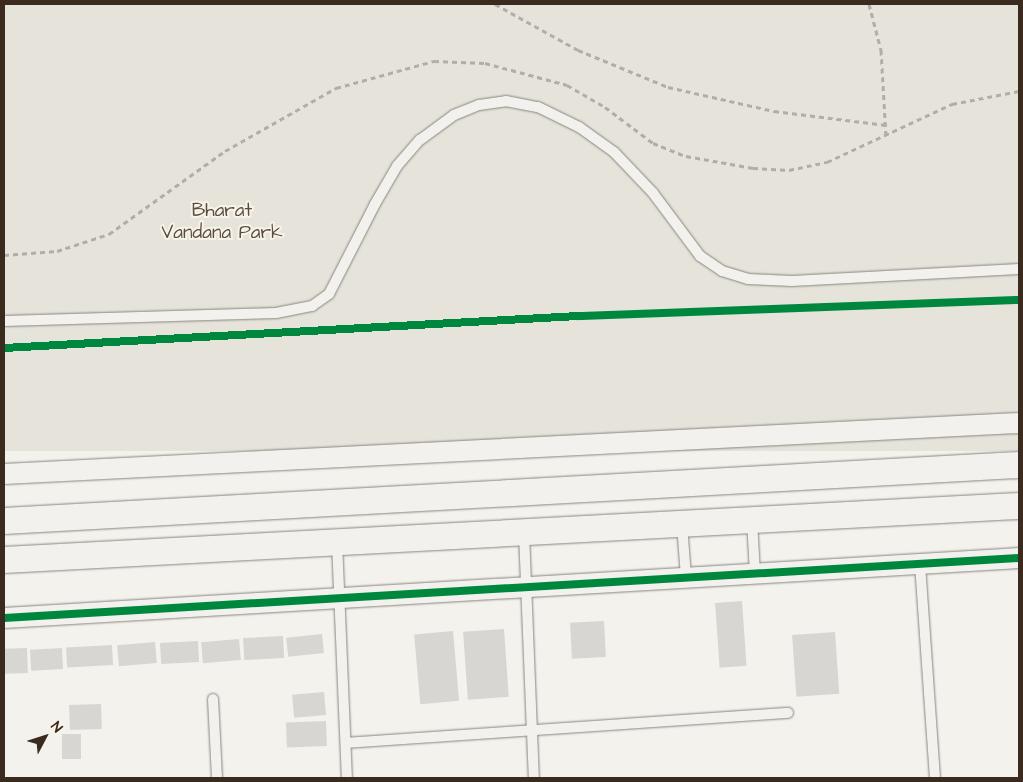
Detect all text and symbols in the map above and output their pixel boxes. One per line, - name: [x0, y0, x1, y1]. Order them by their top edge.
- park label: Bharat Vandana Park: [161, 200, 283, 244]
- north arrow: [20, 712, 70, 762]
- text: N: [46, 718, 67, 737]

